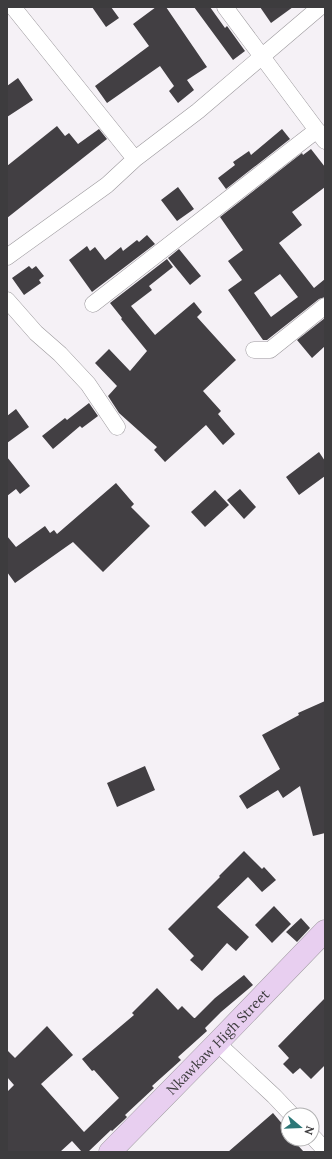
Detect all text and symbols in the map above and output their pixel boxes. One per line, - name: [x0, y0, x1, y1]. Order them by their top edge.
- street label: Nkawkaw High Street: [162, 985, 274, 1099]
- north arrow: [280, 1107, 320, 1147]
- text: N: [301, 1124, 317, 1137]

